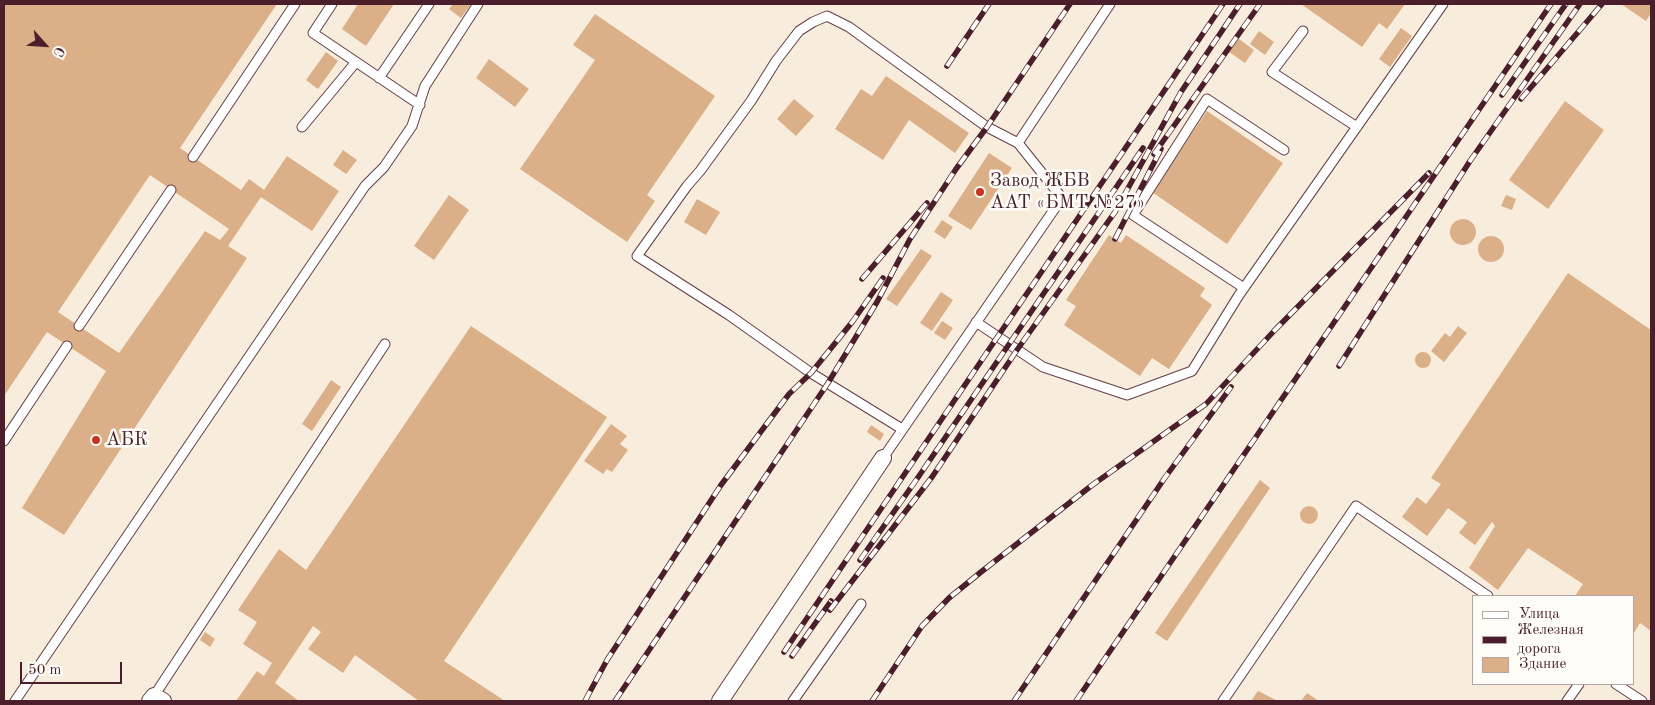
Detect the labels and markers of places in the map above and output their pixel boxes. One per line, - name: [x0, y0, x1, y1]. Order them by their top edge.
- place label: Завод ЖБВ ААТ «БМТ №27»: [990, 170, 1145, 214]
- marker: Завод ЖБВ ААТ «БМТ №27»: [974, 186, 986, 198]
- place label: АБК: [106, 429, 148, 451]
- marker: АБК: [90, 434, 102, 446]

